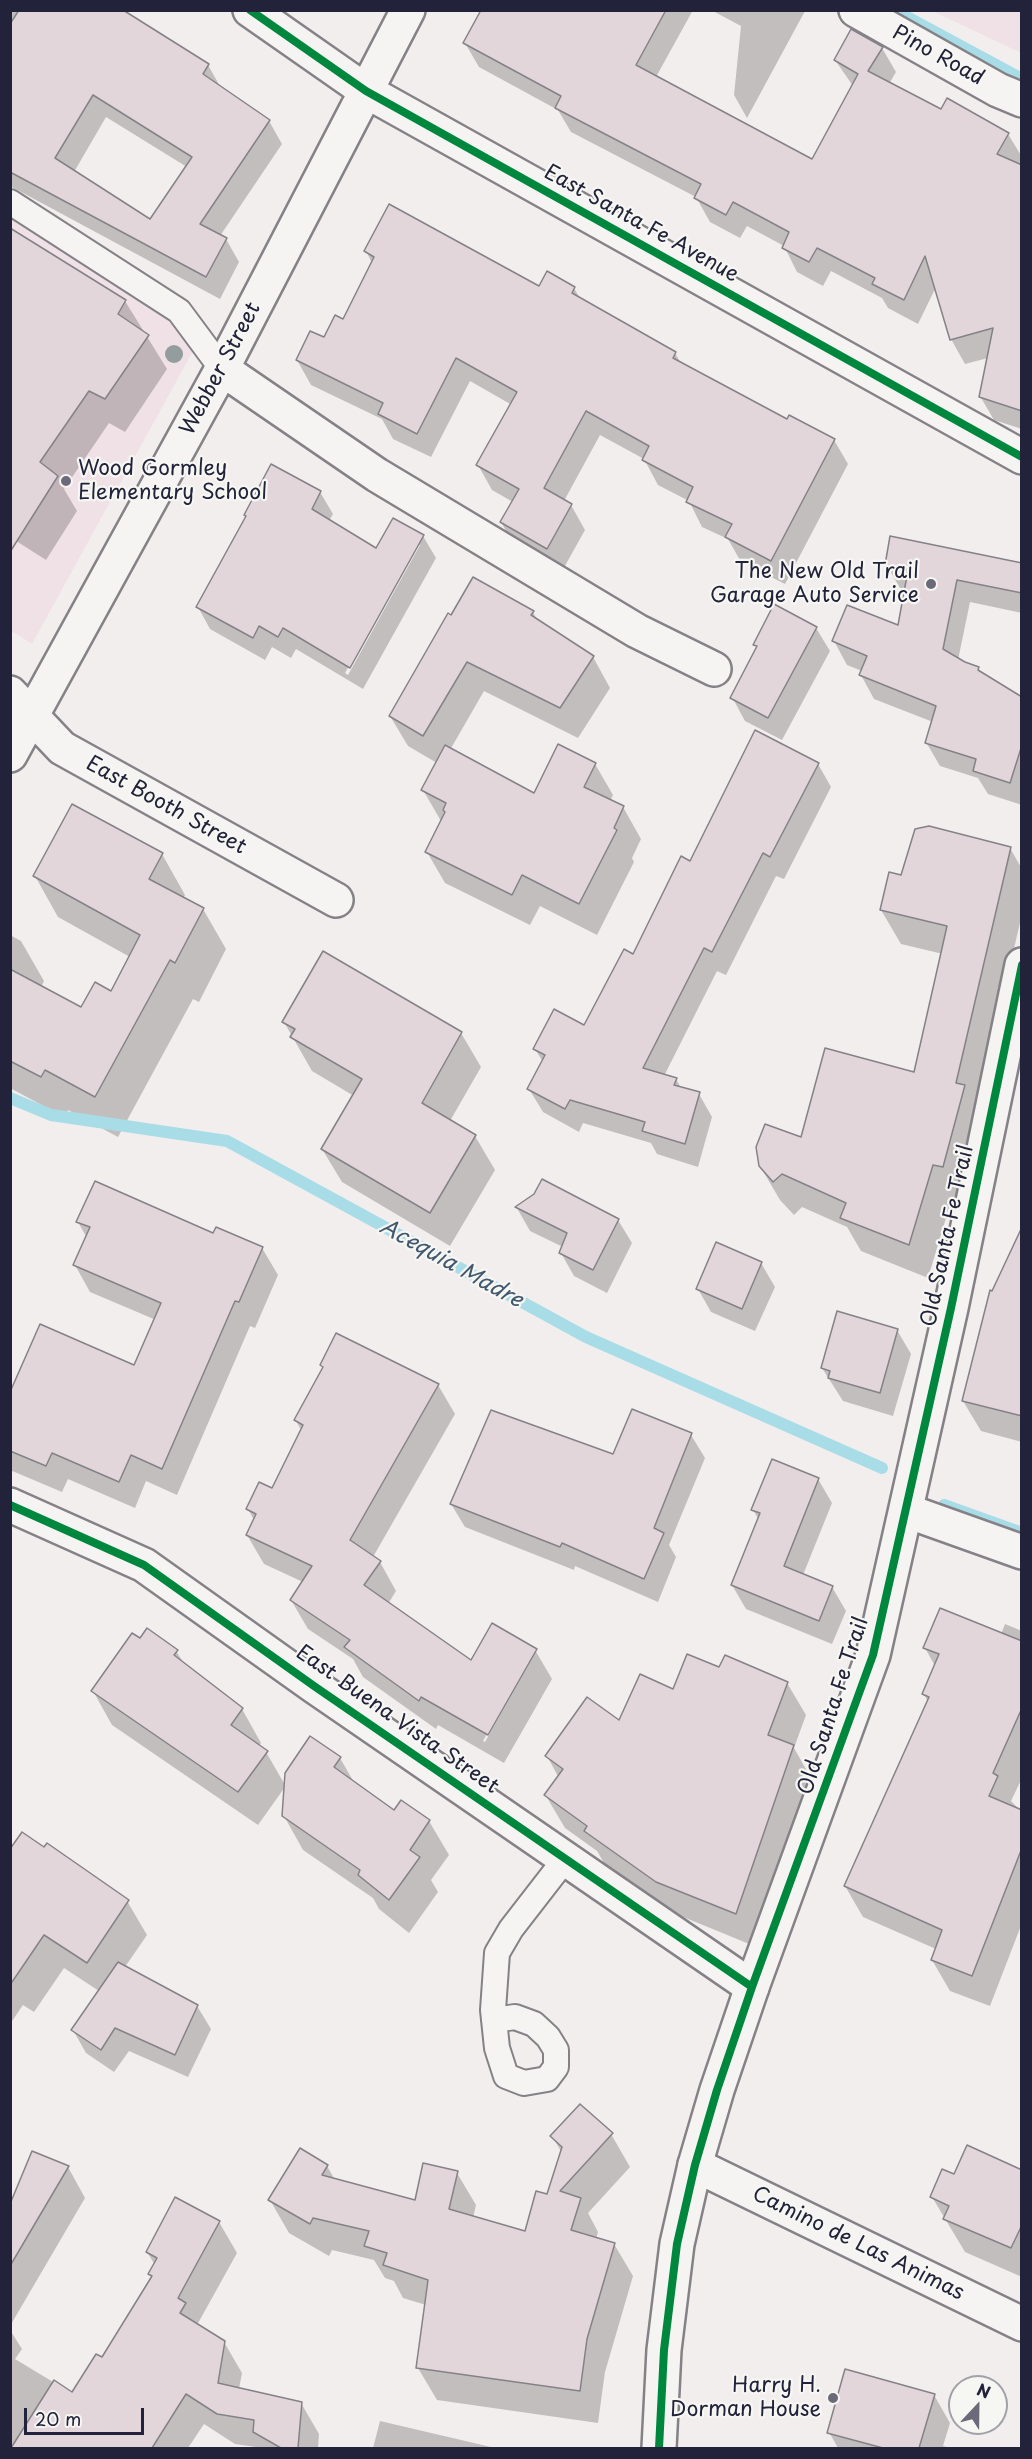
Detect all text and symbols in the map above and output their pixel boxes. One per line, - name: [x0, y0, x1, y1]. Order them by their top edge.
- street label: Pino Road: [888, 21, 988, 91]
- street label: East Santa Fe Avenue: [539, 160, 743, 288]
- street label: Webber Street: [175, 298, 267, 440]
- place label: Wood Gormley Elementary School: [78, 456, 267, 506]
- marker: Wood Gormley Elementary School: [59, 474, 73, 488]
- place label: The New Old Trail Garage Auto Service: [710, 559, 919, 609]
- marker: The New Old Trail Garage Auto Service: [924, 577, 938, 591]
- street label: East Booth Street: [82, 752, 250, 860]
- street label: Old Santa Fe Trail: [916, 1143, 980, 1329]
- water label: Acequia Madre: [375, 1214, 527, 1314]
- street label: Old Santa Fe Trail: [793, 1614, 875, 1798]
- street label: East Buena Vista Street: [291, 1640, 503, 1800]
- street label: Camino de Las Animas: [748, 2182, 968, 2306]
- place label: Harry H. Dorman House: [670, 2373, 821, 2423]
- north arrow: [948, 2375, 1008, 2435]
- text: N: [974, 2377, 994, 2404]
- marker: Harry H. Dorman House: [826, 2391, 840, 2405]
- scale bar: [27, 2396, 147, 2434]
- text: 20 m: [35, 2405, 81, 2432]

